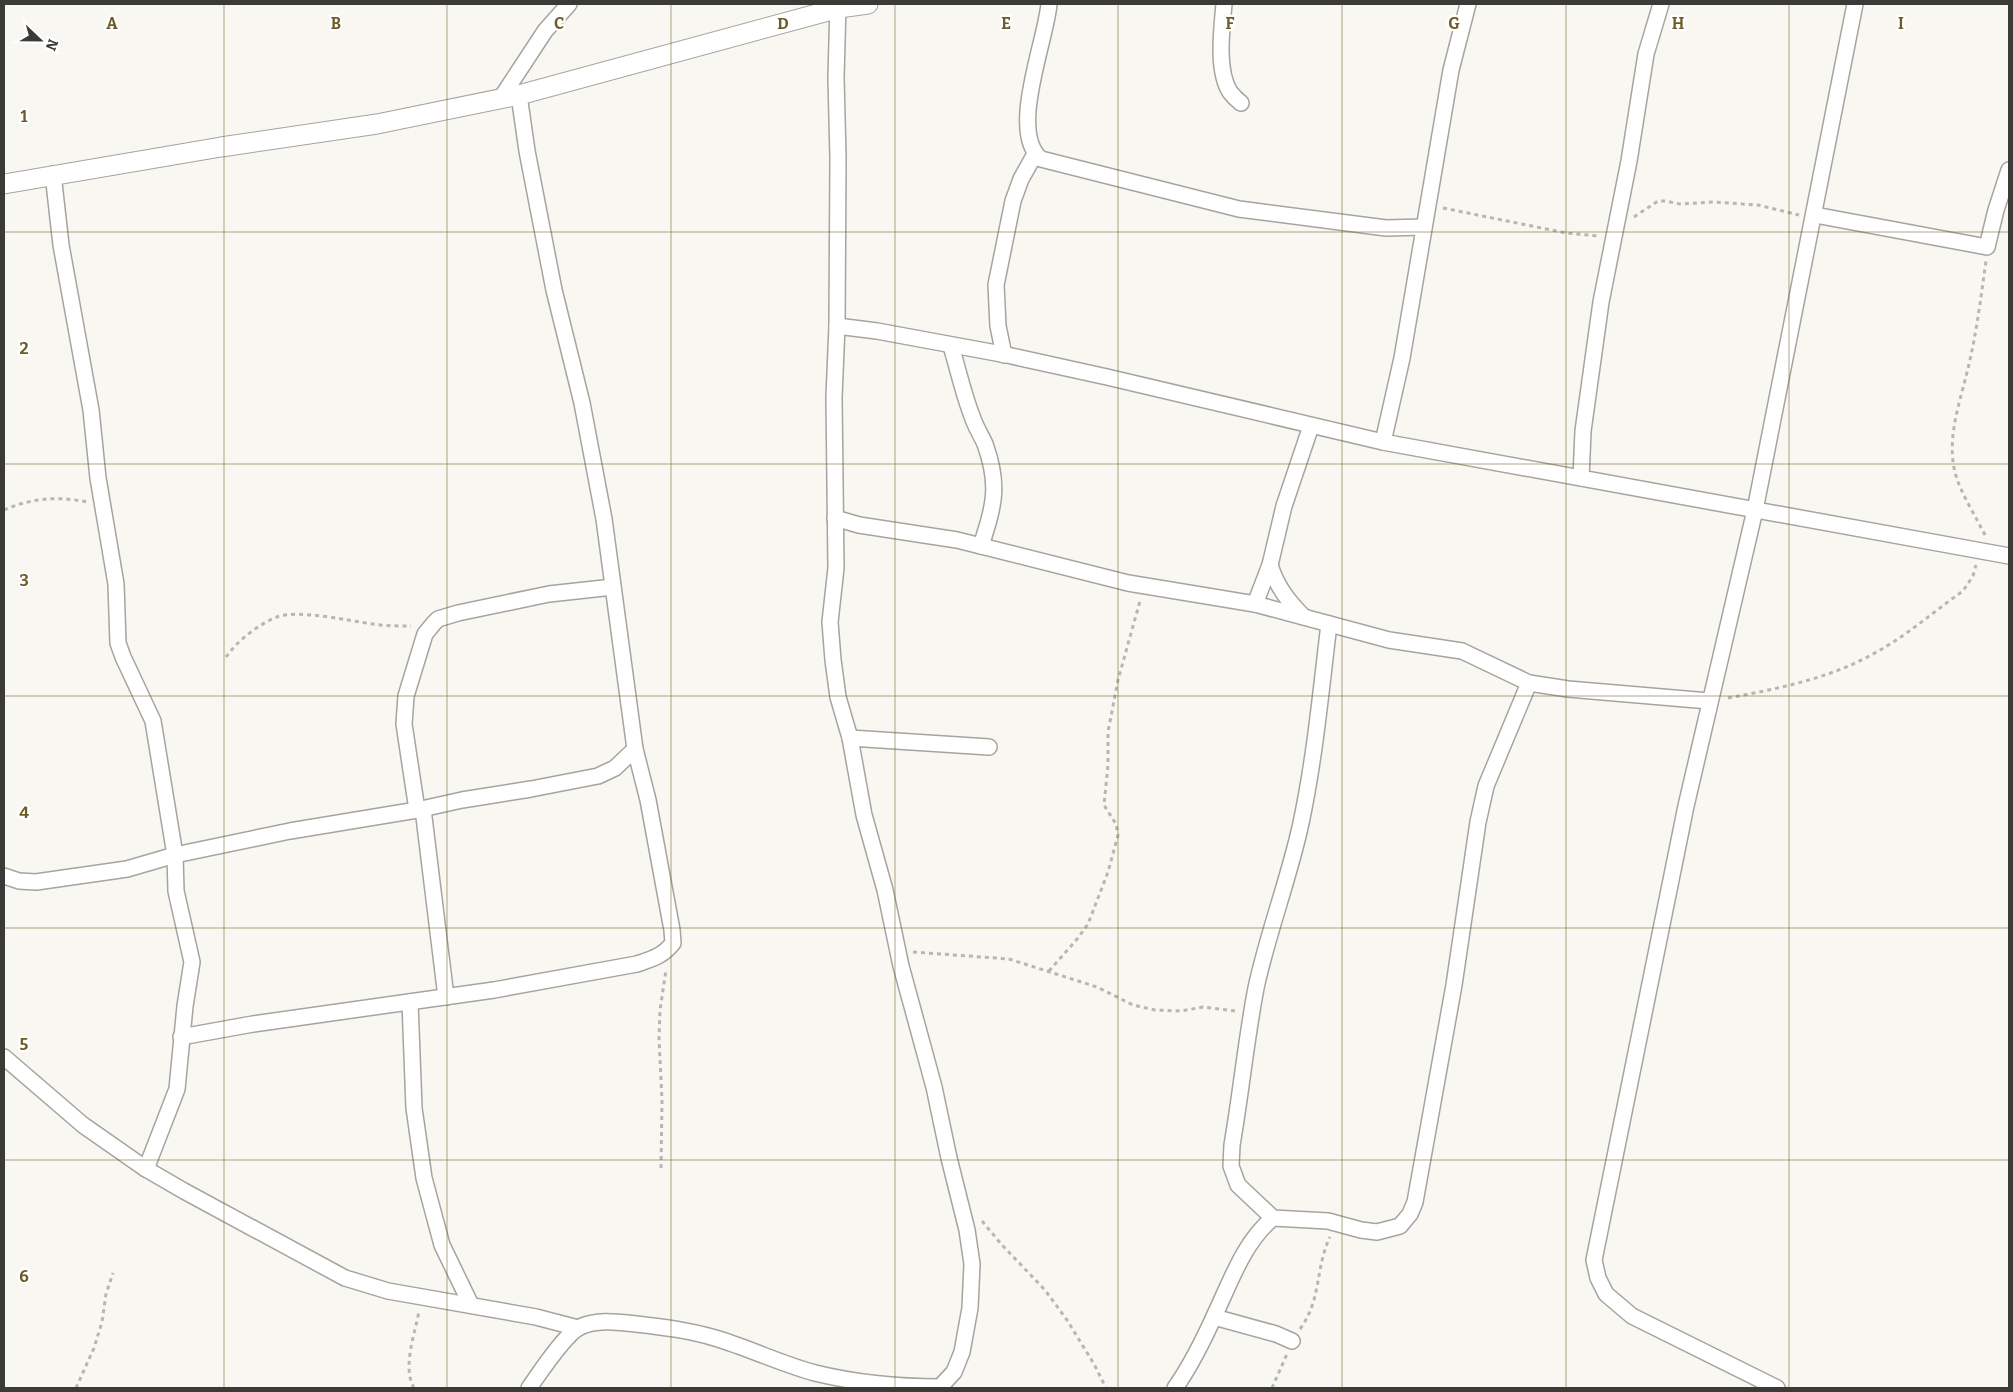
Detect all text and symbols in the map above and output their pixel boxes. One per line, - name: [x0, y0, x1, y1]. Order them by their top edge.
- text: A: [106, 14, 118, 33]
- text: B: [331, 14, 341, 33]
- text: C: [554, 14, 564, 33]
- text: D: [777, 14, 789, 33]
- text: E: [1001, 14, 1011, 33]
- text: F: [1226, 14, 1235, 33]
- text: G: [1448, 14, 1460, 33]
- text: H: [1672, 14, 1685, 33]
- text: I: [1898, 14, 1904, 33]
- north arrow: [15, 15, 65, 65]
- text: N: [42, 36, 61, 53]
- text: 1: [21, 107, 28, 126]
- text: 2: [19, 339, 29, 358]
- text: 3: [19, 571, 29, 590]
- text: 4: [19, 803, 29, 822]
- text: 5: [20, 1035, 29, 1054]
- text: 6: [19, 1267, 29, 1286]

